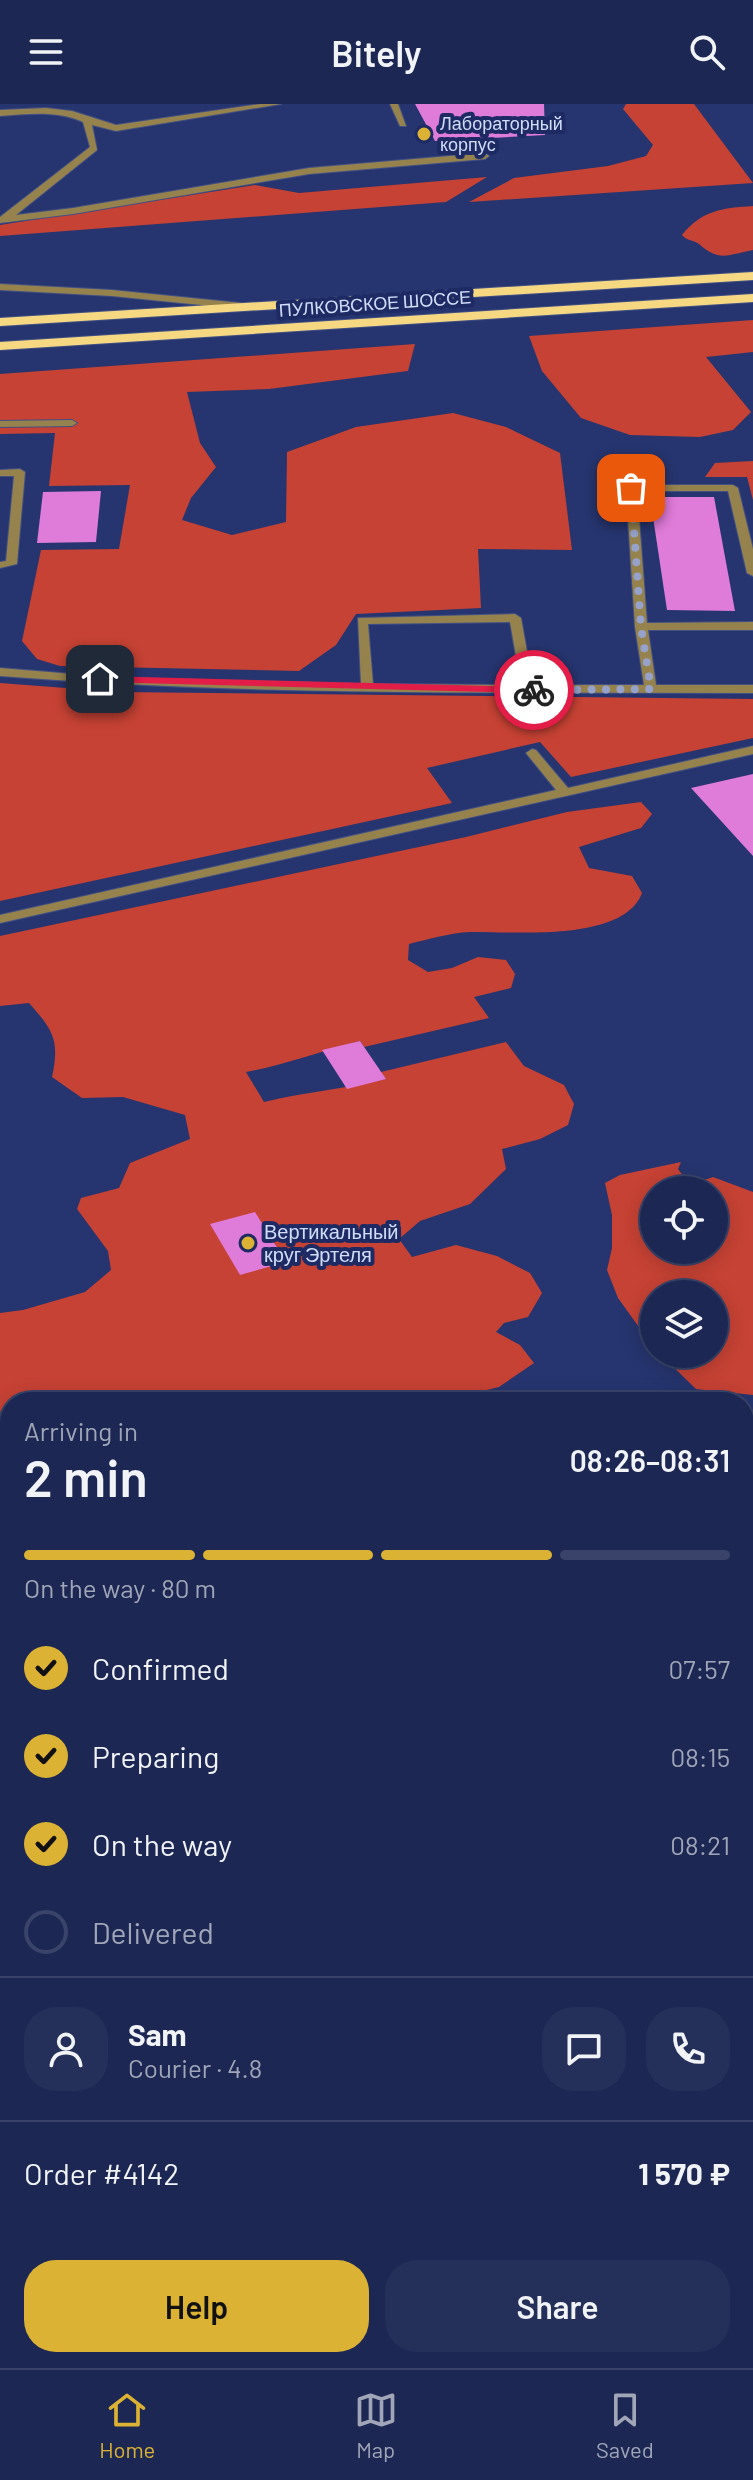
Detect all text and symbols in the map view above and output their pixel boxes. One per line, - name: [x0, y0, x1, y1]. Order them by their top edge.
- icon: menu: [24, 30, 68, 74]
- icon: search: [685, 30, 729, 74]
- text: Bitely: [331, 31, 422, 74]
- place label: Лабораторный корпус: [440, 112, 563, 155]
- marker: Лабораторный корпус: [415, 125, 433, 143]
- street label: ПУЛКОВСКОЕ ШОССЕ: [278, 285, 472, 321]
- pin: [597, 454, 665, 522]
- icon: bag: [609, 466, 653, 510]
- pin: [66, 645, 134, 713]
- courier: [494, 650, 574, 730]
- icon: home: [78, 657, 122, 701]
- icon: bike: [512, 668, 556, 712]
- map controls: [640, 1176, 728, 1368]
- button: locate: [640, 1176, 728, 1264]
- place label: Вертикальный круг Эртеля: [264, 1219, 398, 1266]
- marker: Вертикальный круг Эртеля: [239, 1234, 257, 1252]
- button: layers: [640, 1280, 728, 1368]
- text: Arriving in: [24, 1415, 138, 1446]
- text: 08:26–08:31: [570, 1442, 730, 1478]
- text: 2 min: [24, 1445, 148, 1507]
- text: On the way · 80 m: [24, 1572, 216, 1603]
- icon: check: [24, 1646, 68, 1690]
- text: Confirmed: [92, 1650, 229, 1686]
- text: 07:57: [669, 1653, 730, 1684]
- icon: check: [24, 1734, 68, 1778]
- text: Preparing: [92, 1738, 219, 1774]
- text: 08:15: [670, 1741, 730, 1772]
- icon: check: [24, 1822, 68, 1866]
- text: On the way: [92, 1826, 232, 1862]
- text: 08:21: [670, 1829, 730, 1860]
- text: Delivered: [92, 1914, 214, 1950]
- button: person: [24, 2007, 108, 2091]
- button: chat: [542, 2007, 626, 2091]
- button: phone: [646, 2007, 730, 2091]
- text: Sam: [128, 2016, 187, 2052]
- text: Courier · 4.8: [128, 2052, 262, 2083]
- text: Order #4142: [24, 2155, 179, 2191]
- text: 1 570 ₽: [638, 2155, 730, 2191]
- button: Help: [24, 2260, 369, 2352]
- button: Share: [385, 2260, 730, 2352]
- tab: Home: [99, 2388, 155, 2462]
- tab: Map: [354, 2388, 398, 2462]
- tab: Saved: [596, 2388, 654, 2462]

